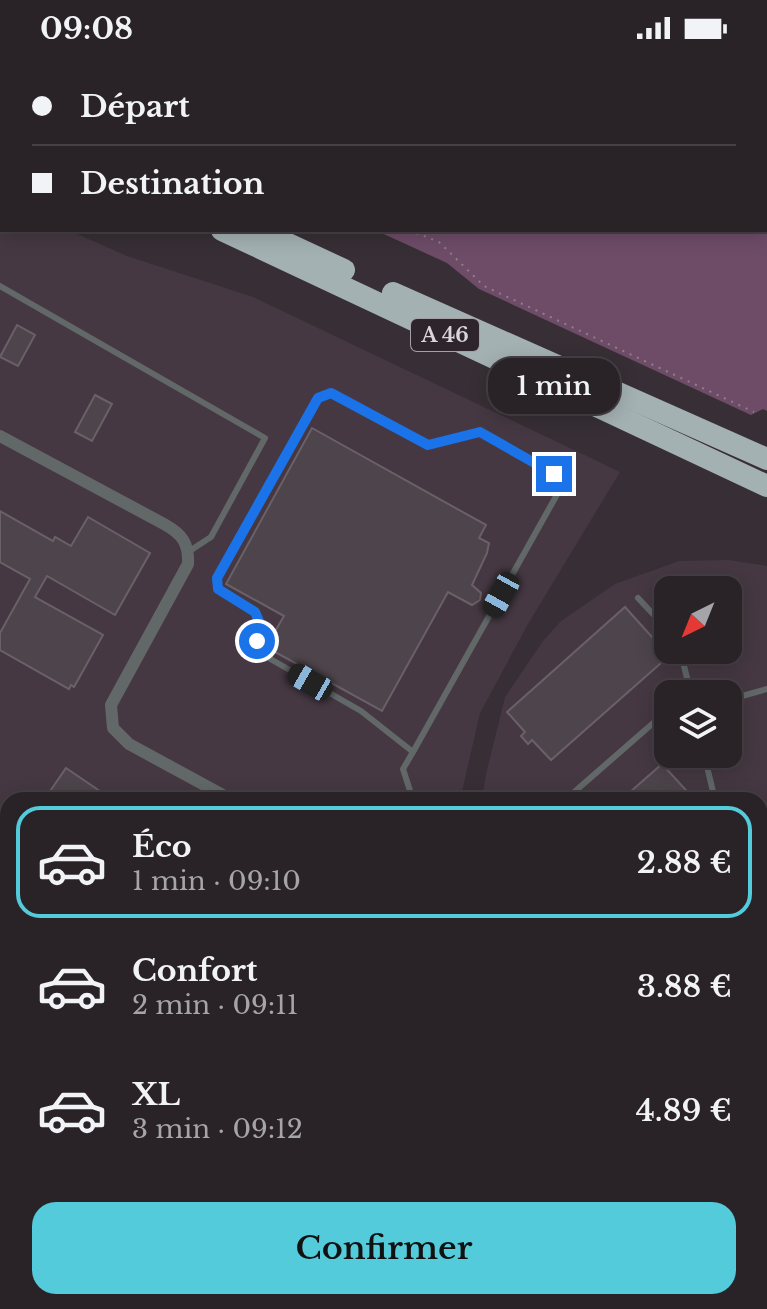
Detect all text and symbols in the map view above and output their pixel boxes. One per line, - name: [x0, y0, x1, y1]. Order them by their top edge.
- text: 09:08: [40, 10, 133, 47]
- text: Départ: [80, 88, 190, 125]
- text: Destination: [80, 165, 264, 202]
- road number: A 46: [411, 319, 479, 351]
- callout: 1 min: [488, 358, 620, 414]
- text: 1 min: [517, 370, 591, 402]
- route end: [536, 456, 572, 492]
- car: [479, 568, 523, 622]
- north arrow: [654, 576, 742, 664]
- map controls: [654, 576, 742, 768]
- route start: [239, 623, 275, 659]
- car: [283, 660, 337, 704]
- button: layers: [654, 680, 742, 768]
- icon: car: [36, 826, 108, 898]
- text: Éco: [132, 828, 192, 865]
- text: 2.88 €: [637, 844, 732, 881]
- text: 1 min · 09:10: [132, 865, 301, 897]
- icon: car: [36, 950, 108, 1022]
- text: Confort: [132, 952, 257, 989]
- text: 3.88 €: [637, 968, 732, 1005]
- text: 2 min · 09:11: [132, 989, 298, 1021]
- icon: car: [36, 1074, 108, 1146]
- text: XL: [132, 1076, 180, 1113]
- text: 4.89 €: [636, 1092, 732, 1129]
- text: 3 min · 09:12: [132, 1113, 303, 1145]
- button: Confirmer: [32, 1202, 736, 1294]

